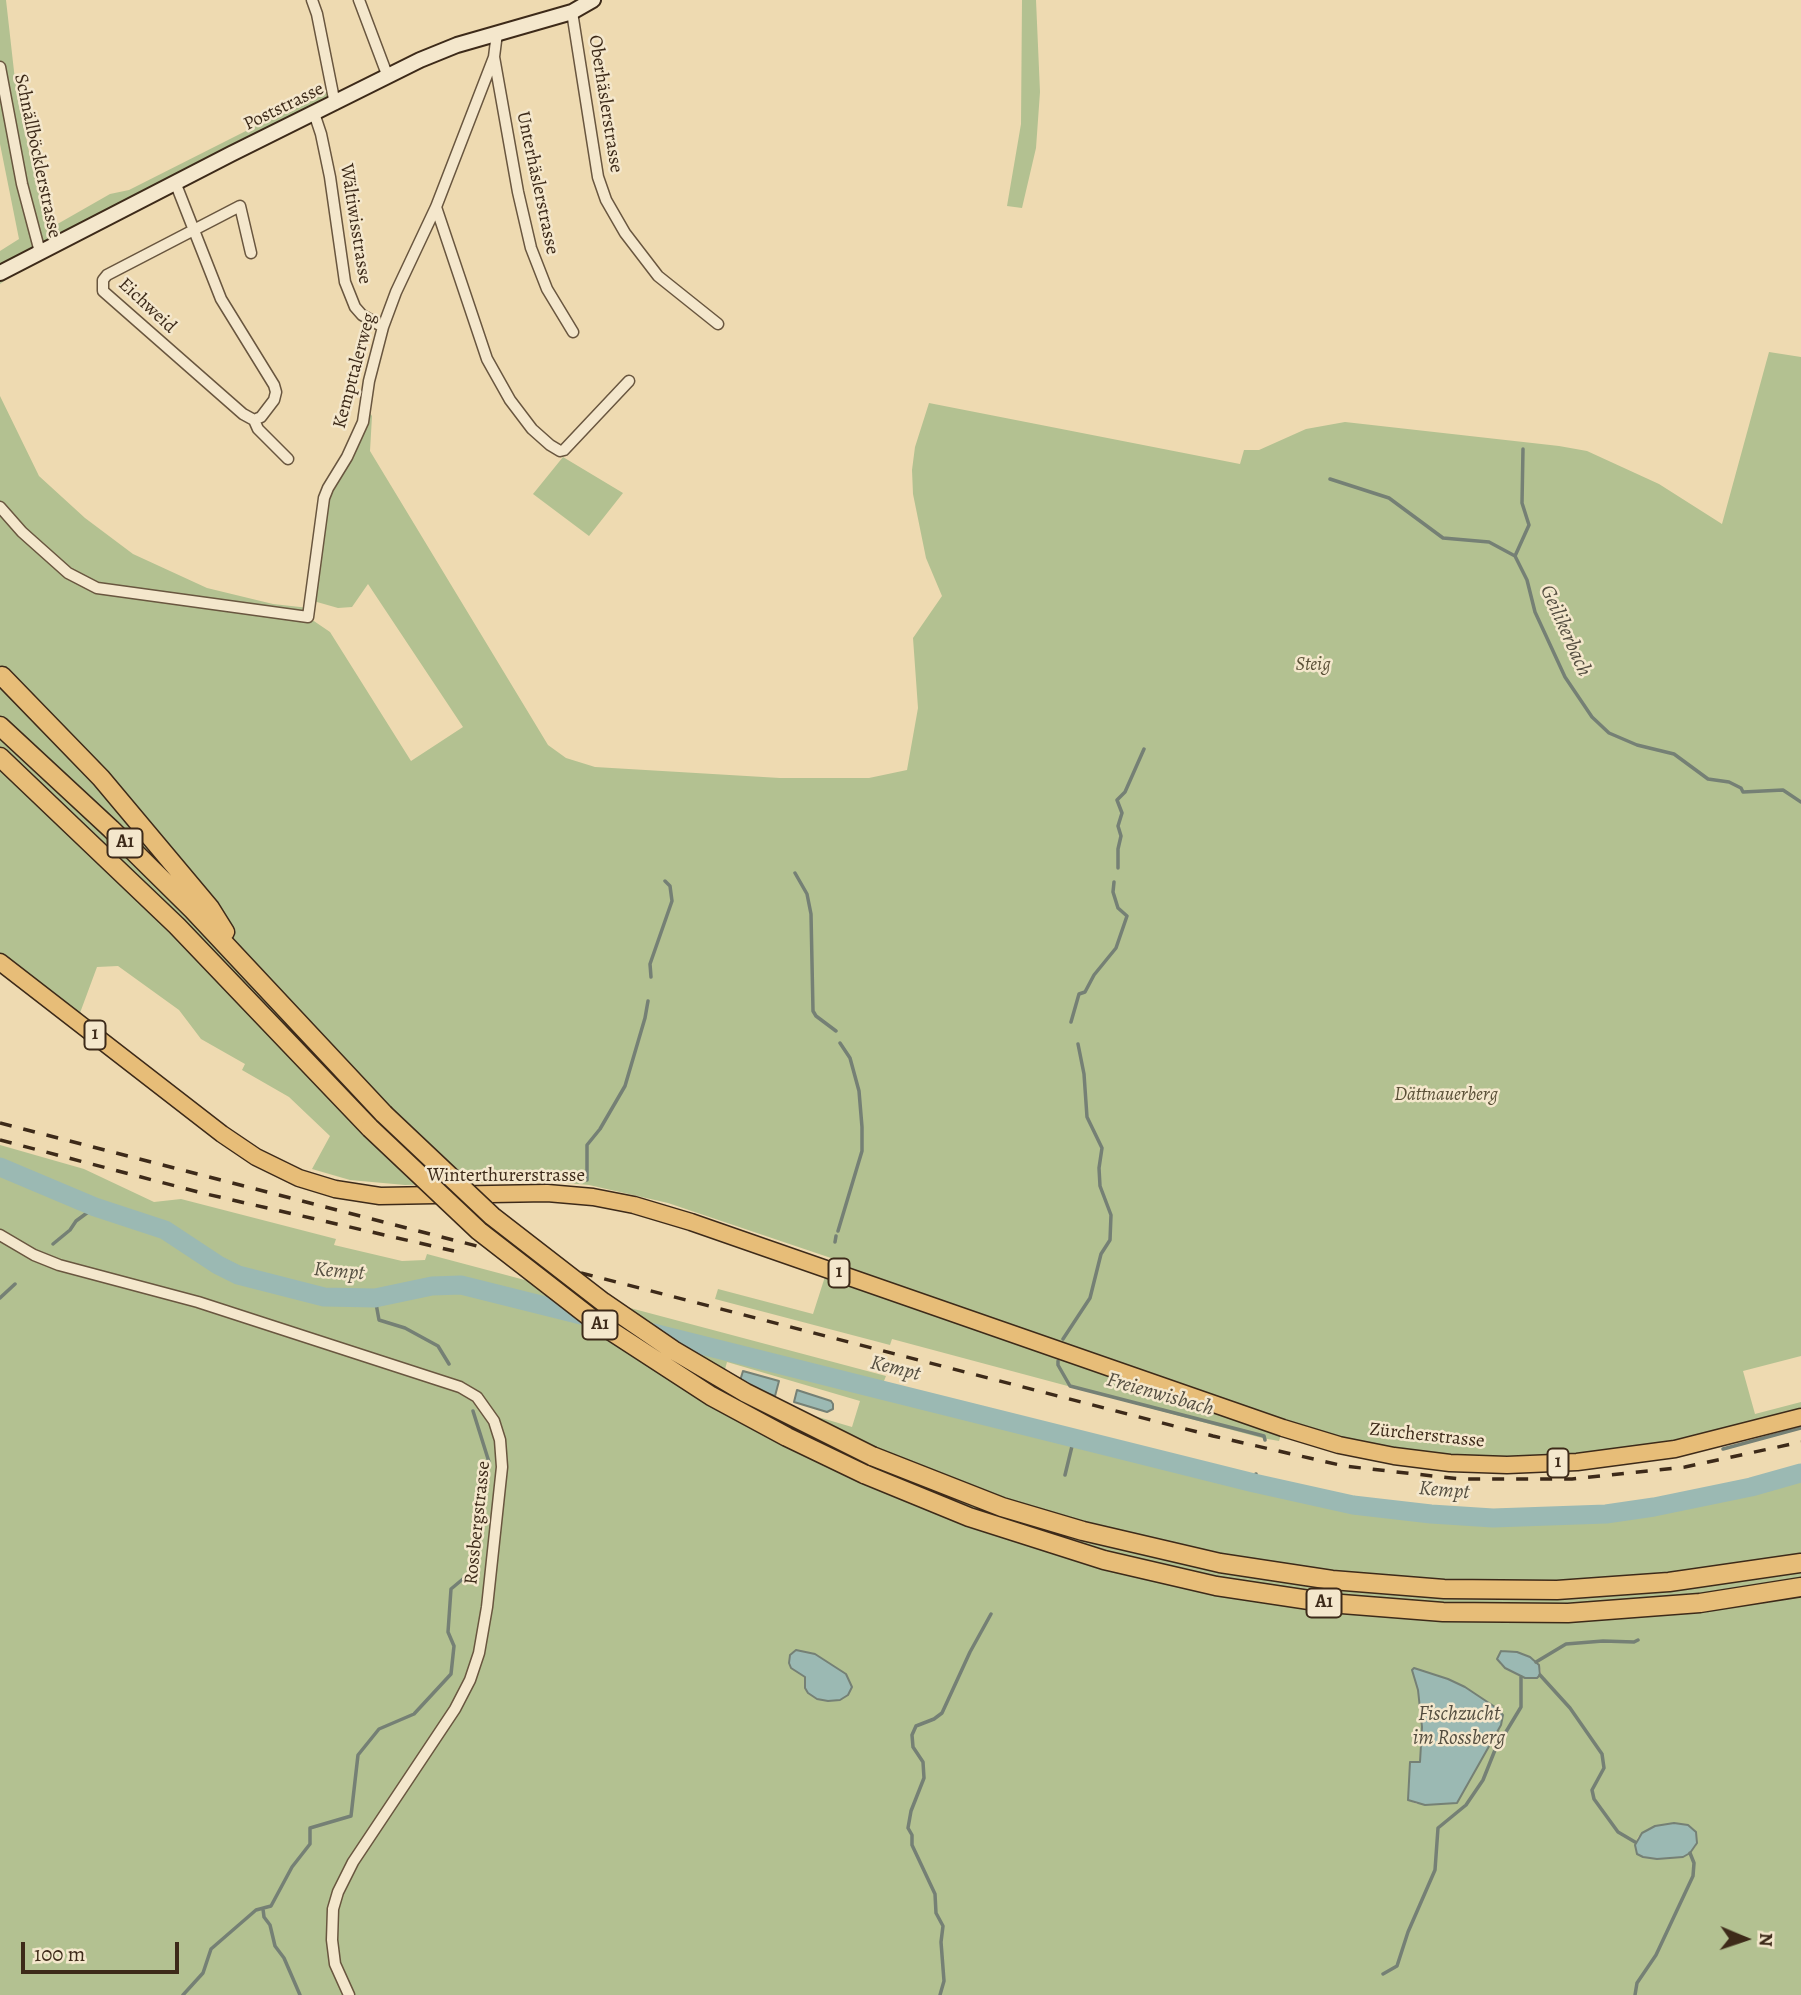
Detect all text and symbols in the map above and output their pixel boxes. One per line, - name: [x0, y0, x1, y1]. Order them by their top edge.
- street label: Oberhäslerstrasse: [583, 33, 627, 175]
- street label: Schnällböcklerstrasse: [8, 72, 66, 240]
- street label: Poststrasse: [240, 78, 328, 136]
- street label: Unterhäslerstrasse: [511, 109, 563, 257]
- street label: Wältiwisstrasse: [334, 162, 376, 286]
- street label: Eichweid: [113, 273, 181, 339]
- street label: Kempttalerweg: [329, 311, 381, 431]
- water label: Geilikerbach: [1534, 581, 1596, 681]
- park label: Steig: [1295, 654, 1331, 676]
- road number: A1: [108, 828, 142, 858]
- road number: 1: [84, 1020, 106, 1050]
- park label: Dättnauerberg: [1394, 1084, 1498, 1106]
- street label: Winterthurerstrasse: [427, 1165, 585, 1187]
- water label: Kempt: [313, 1257, 365, 1287]
- road number: 1: [828, 1258, 850, 1288]
- road number: A1: [582, 1310, 618, 1340]
- water label: Kempt: [867, 1351, 923, 1387]
- water label: Freienwisbach: [1103, 1368, 1217, 1422]
- street label: Zürcherstrasse: [1368, 1419, 1486, 1453]
- road number: 1: [1548, 1448, 1568, 1478]
- street label: Rossbergstrasse: [460, 1460, 496, 1586]
- water label: Kempt: [1418, 1476, 1470, 1506]
- road number: A1: [1306, 1588, 1342, 1618]
- water label: Fischzucht im Rossberg: [1413, 1702, 1505, 1752]
- north arrow: [1710, 1904, 1780, 1974]
- scale bar: [24, 1928, 182, 1972]
- text: N: [1753, 1932, 1779, 1947]
- text: 100 m: [34, 1940, 85, 1968]

